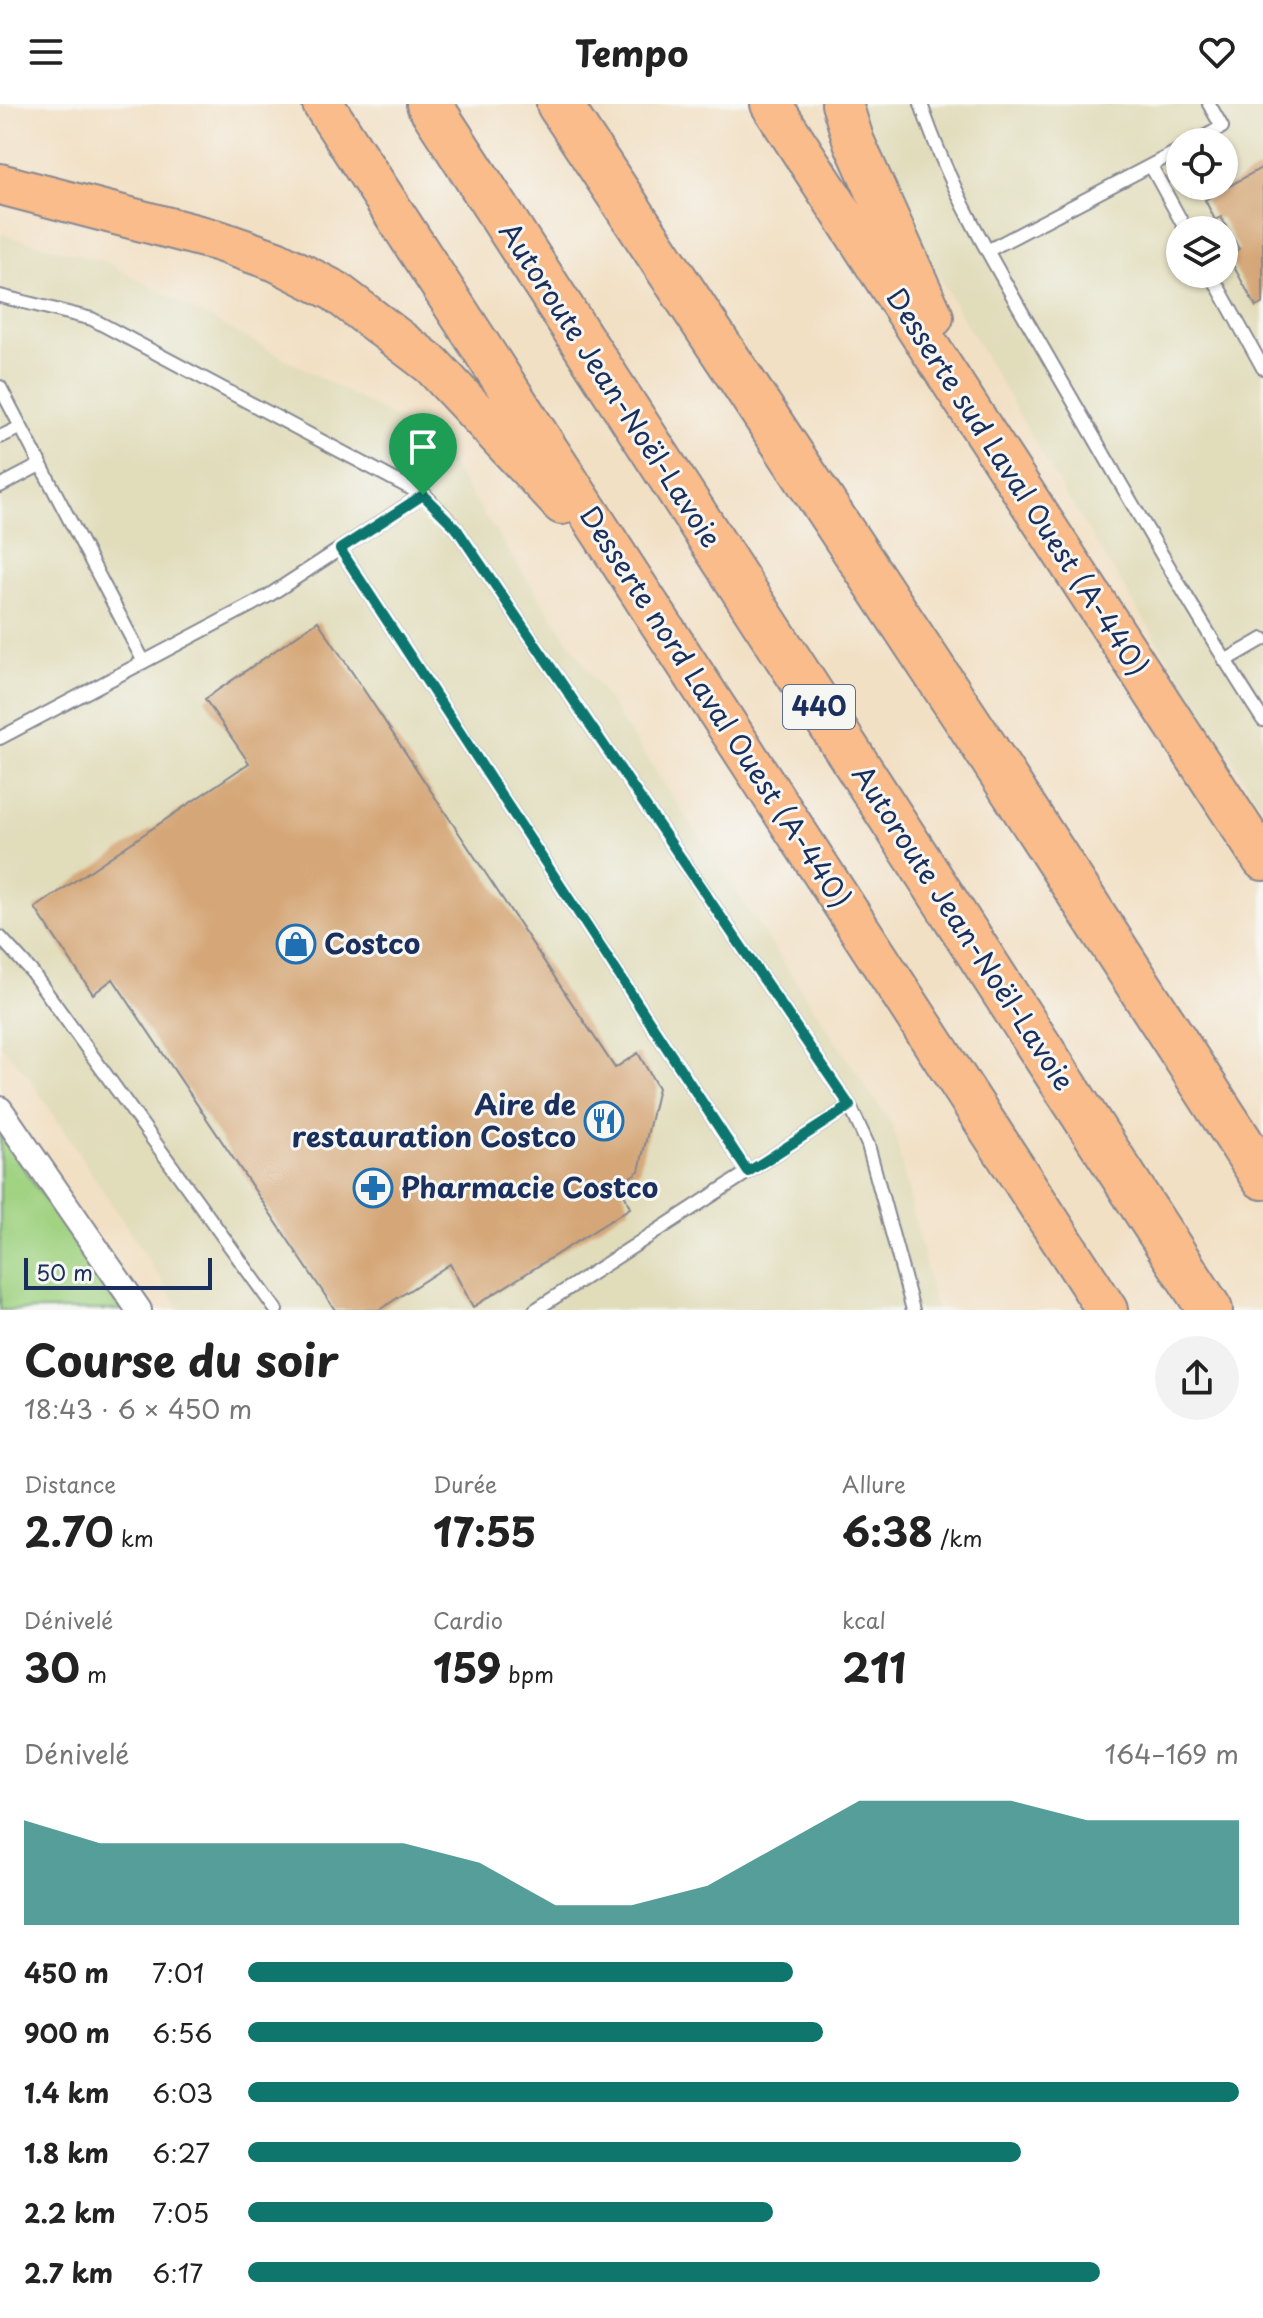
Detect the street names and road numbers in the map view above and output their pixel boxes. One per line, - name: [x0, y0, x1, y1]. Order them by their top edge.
- street label: Autoroute Jean-Noël-Lavoie: [489, 213, 733, 556]
- street label: Desserte sud Laval Ouest (A-440): [876, 279, 1160, 684]
- street label: Desserte nord Laval Ouest (A-440): [572, 499, 858, 915]
- road number: 440: [783, 685, 855, 729]
- street label: Autoroute Jean-Noël-Lavoie: [842, 756, 1086, 1099]

